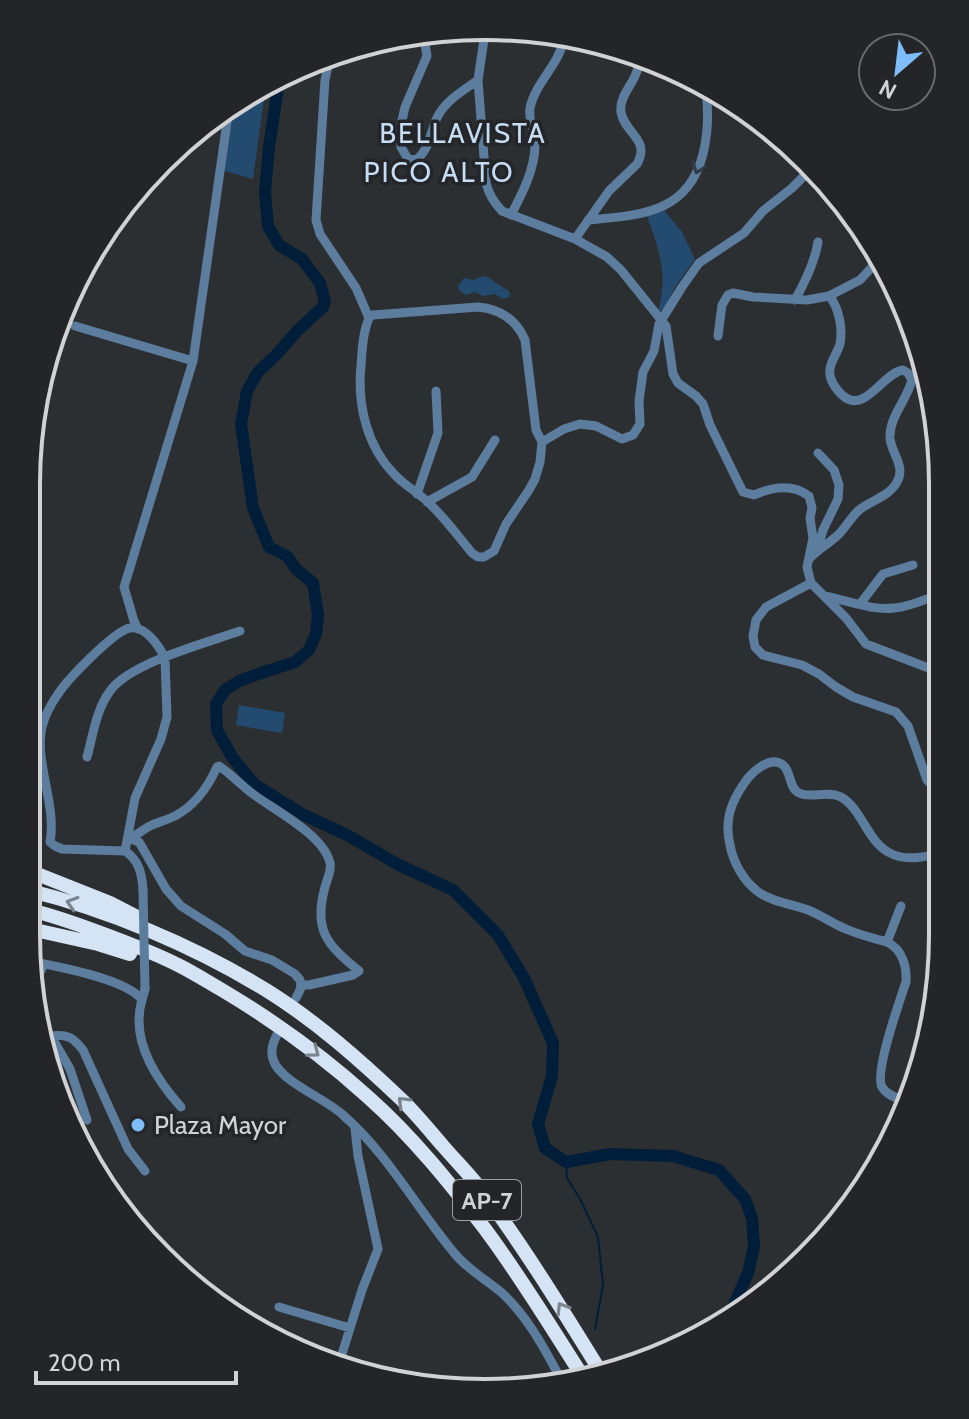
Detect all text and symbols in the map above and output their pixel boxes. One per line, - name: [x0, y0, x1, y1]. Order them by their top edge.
- north arrow: [857, 32, 937, 112]
- text: N: [875, 74, 901, 105]
- district label: BELLAVISTA: [379, 116, 547, 150]
- district label: PICO ALTO: [363, 155, 515, 189]
- one-way arrow: [691, 160, 708, 174]
- one-way arrow: [65, 896, 79, 912]
- one-way arrow: [305, 1042, 320, 1056]
- one-way arrow: [398, 1097, 412, 1112]
- place label: Plaza Mayor: [154, 1109, 287, 1141]
- marker: Plaza Mayor: [129, 1116, 147, 1134]
- road number: AP-7: [453, 1180, 521, 1220]
- one-way arrow: [556, 1302, 571, 1317]
- scale bar: [36, 1335, 236, 1385]
- text: 200 m: [48, 1348, 121, 1377]

